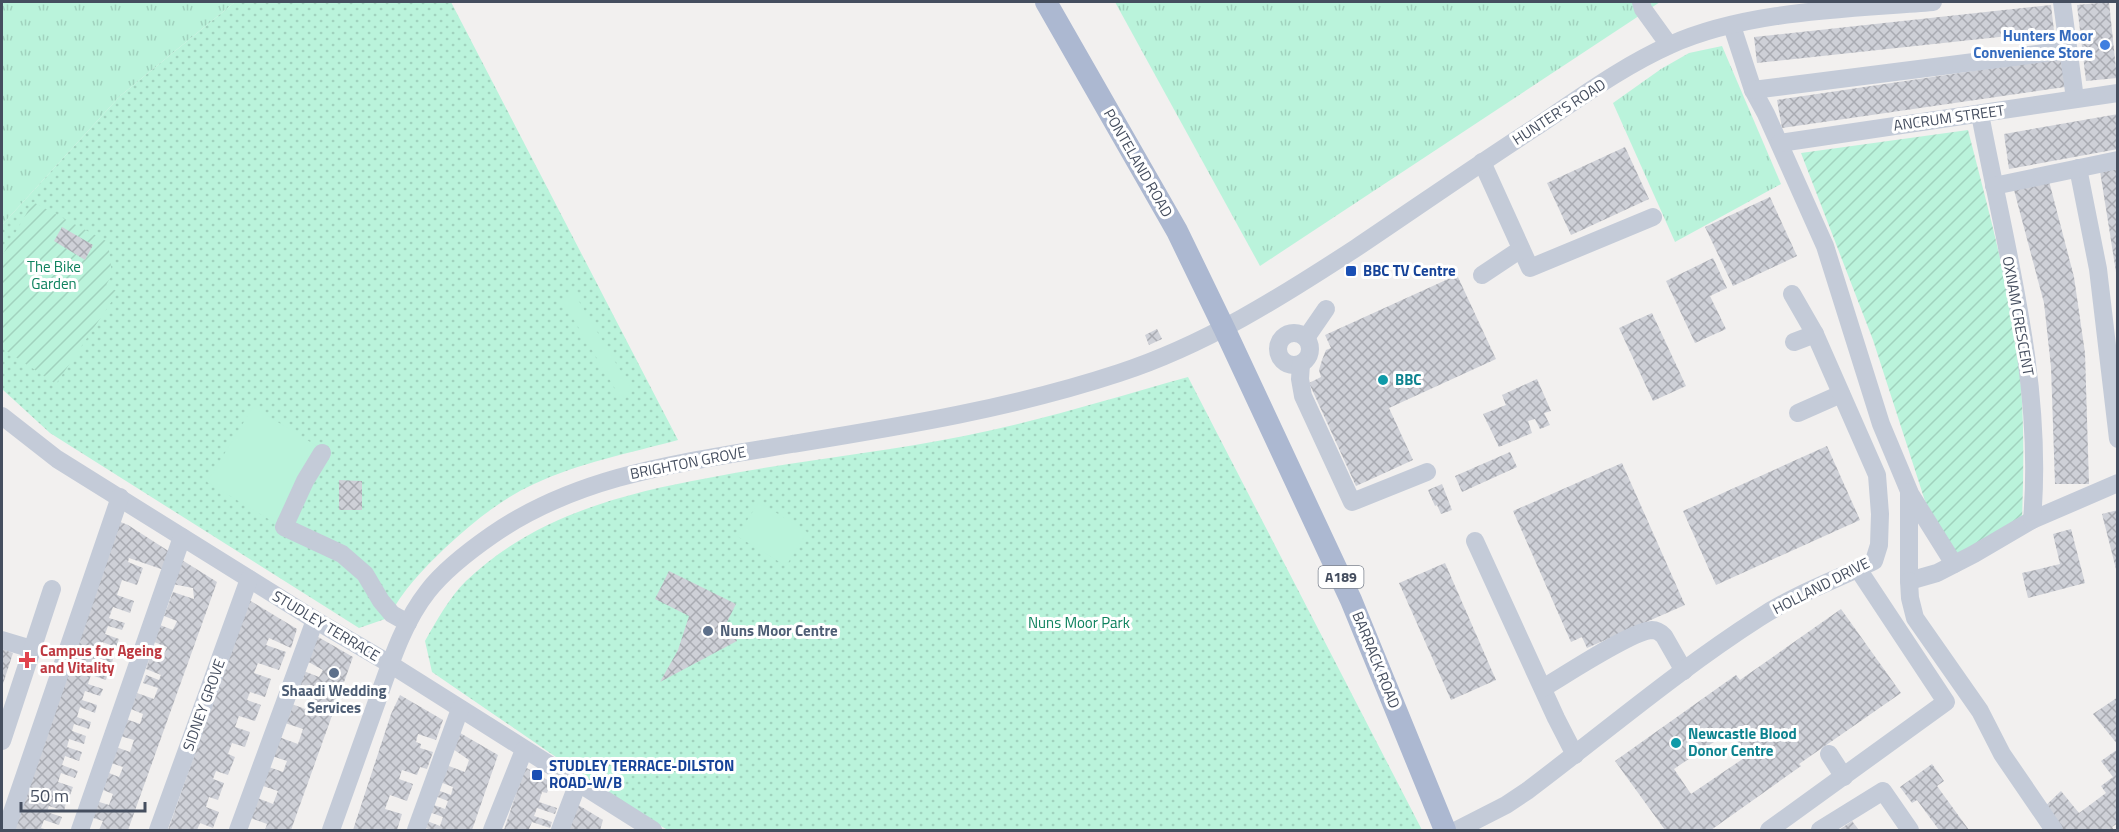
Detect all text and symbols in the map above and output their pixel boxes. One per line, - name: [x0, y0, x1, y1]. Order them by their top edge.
- place label: Hunters Moor Convenience Store: [1973, 24, 2093, 64]
- marker: Hunters Moor Convenience Store: [2098, 38, 2112, 52]
- street label: HUNTER'S ROAD: [1507, 73, 1610, 150]
- street label: ANCRUM STREET: [1892, 98, 2006, 137]
- street label: PONTELAND ROAD: [1098, 104, 1179, 221]
- street label: OXNAM CRESCENT: [1997, 254, 2040, 378]
- park label: The Bike Garden: [27, 255, 81, 295]
- place label: BBC TV Centre: [1363, 259, 1456, 282]
- marker: BBC TV Centre: [1344, 264, 1358, 278]
- place label: BBC: [1395, 368, 1421, 391]
- marker: BBC: [1376, 373, 1390, 387]
- street label: BRIGHTON GROVE: [628, 440, 748, 485]
- street label: HOLLAND DRIVE: [1768, 551, 1873, 620]
- road number: A189: [1318, 566, 1364, 588]
- street label: STUDLEY TERRACE: [268, 584, 384, 667]
- street label: BARRACK ROAD: [1347, 608, 1406, 712]
- park label: Nuns Moor Park: [1028, 611, 1130, 634]
- place label: Nuns Moor Centre: [720, 619, 838, 642]
- marker: Nuns Moor Centre: [701, 624, 715, 638]
- place label: Campus for Ageing and Vitality: [40, 639, 162, 679]
- marker: Campus for Ageing and Vitality: [18, 651, 36, 669]
- street label: SIDNEY GROVE: [176, 656, 231, 754]
- marker: Shaadi Wedding Services: [327, 666, 341, 680]
- place label: Shaadi Wedding Services: [281, 679, 387, 719]
- place label: Newcastle Blood Donor Centre: [1688, 722, 1797, 762]
- marker: Newcastle Blood Donor Centre: [1669, 736, 1683, 750]
- place label: STUDLEY TERRACE-DILSTON ROAD-W/B: [549, 754, 735, 794]
- marker: STUDLEY TERRACE-DILSTON ROAD-W/B: [530, 768, 544, 782]
- scale bar: [21, 775, 146, 813]
- text: 50 m: [30, 782, 69, 809]

